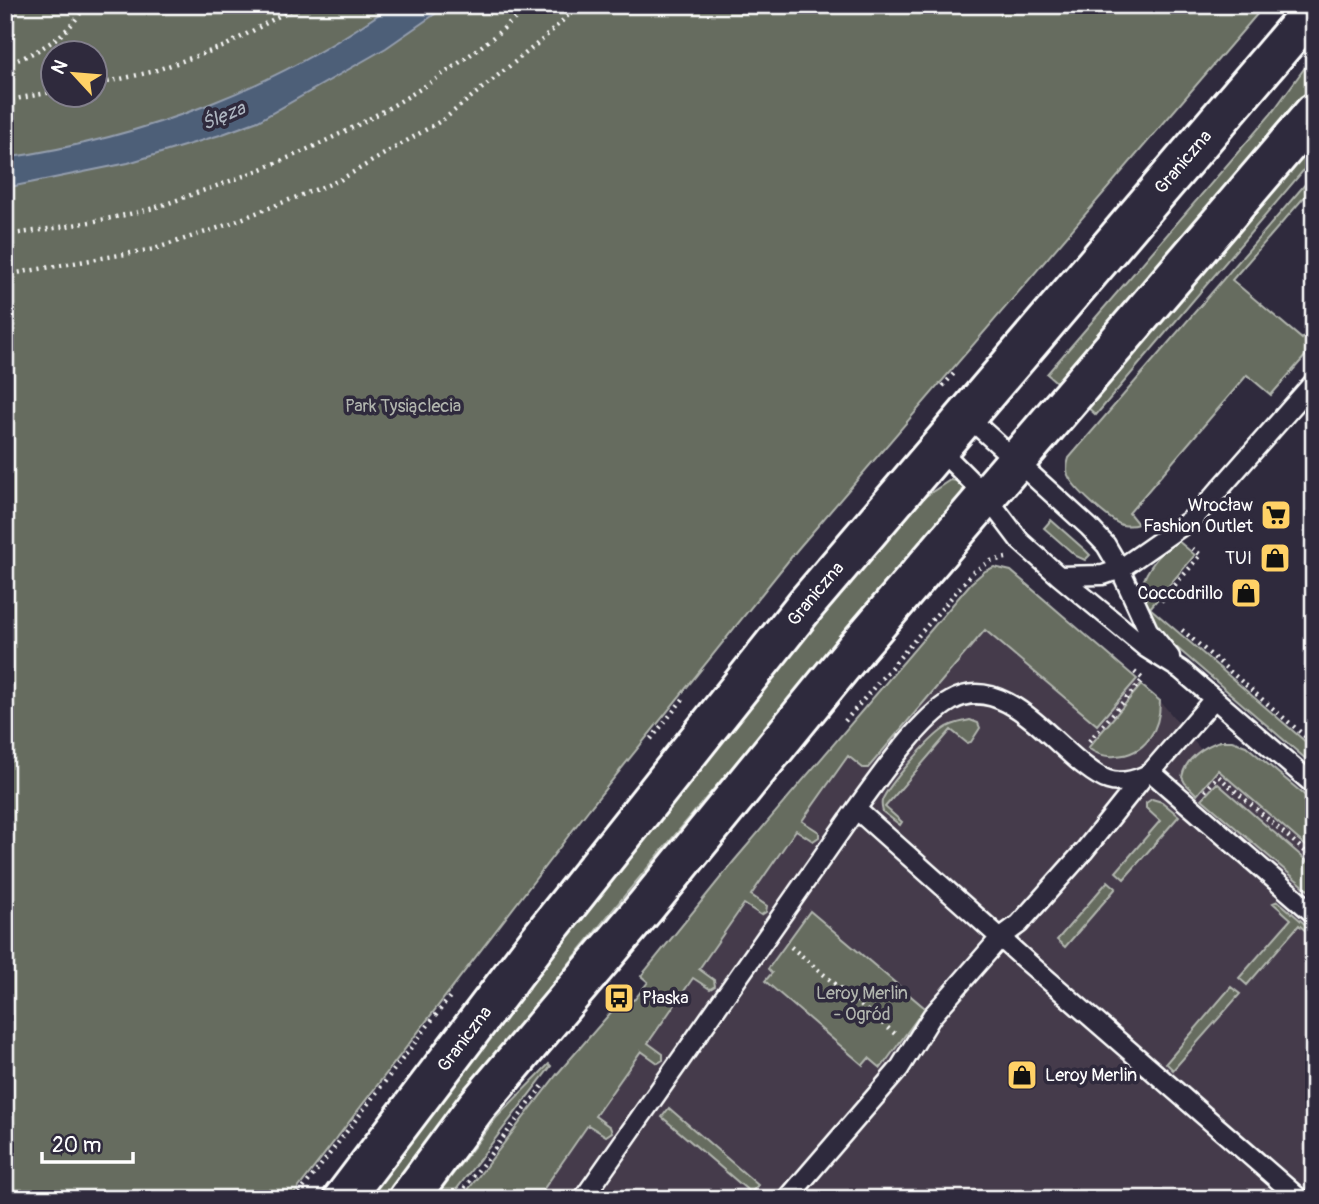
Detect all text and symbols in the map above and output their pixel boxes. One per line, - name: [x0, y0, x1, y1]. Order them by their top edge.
- north arrow: [38, 38, 108, 108]
- text: N: [46, 56, 73, 78]
- water label: Ślęza: [198, 96, 250, 136]
- street label: Graniczna: [1150, 125, 1217, 199]
- park label: Park Tysiąclecia: [345, 395, 461, 418]
- place label: Wrocław Fashion Outlet: [1143, 494, 1254, 538]
- supermarket icon: Wrocław Fashion Outlet: [1259, 498, 1293, 532]
- shop icon: TUI: [1258, 541, 1292, 575]
- place label: TUI: [1225, 547, 1252, 570]
- street label: Graniczna: [782, 557, 849, 631]
- shop icon: Coccodrillo: [1229, 576, 1263, 610]
- place label: Coccodrillo: [1138, 582, 1223, 605]
- bus stop icon: Płaska: [602, 981, 636, 1015]
- park label: Leroy Merlin - Ogród: [816, 982, 908, 1026]
- place label: Płaska: [642, 987, 689, 1010]
- street label: Graniczna: [432, 1002, 497, 1077]
- shop icon: Leroy Merlin: [1005, 1058, 1039, 1092]
- place label: Leroy Merlin: [1045, 1064, 1137, 1087]
- scale bar: [42, 1120, 133, 1164]
- text: 20 m: [52, 1132, 101, 1159]

